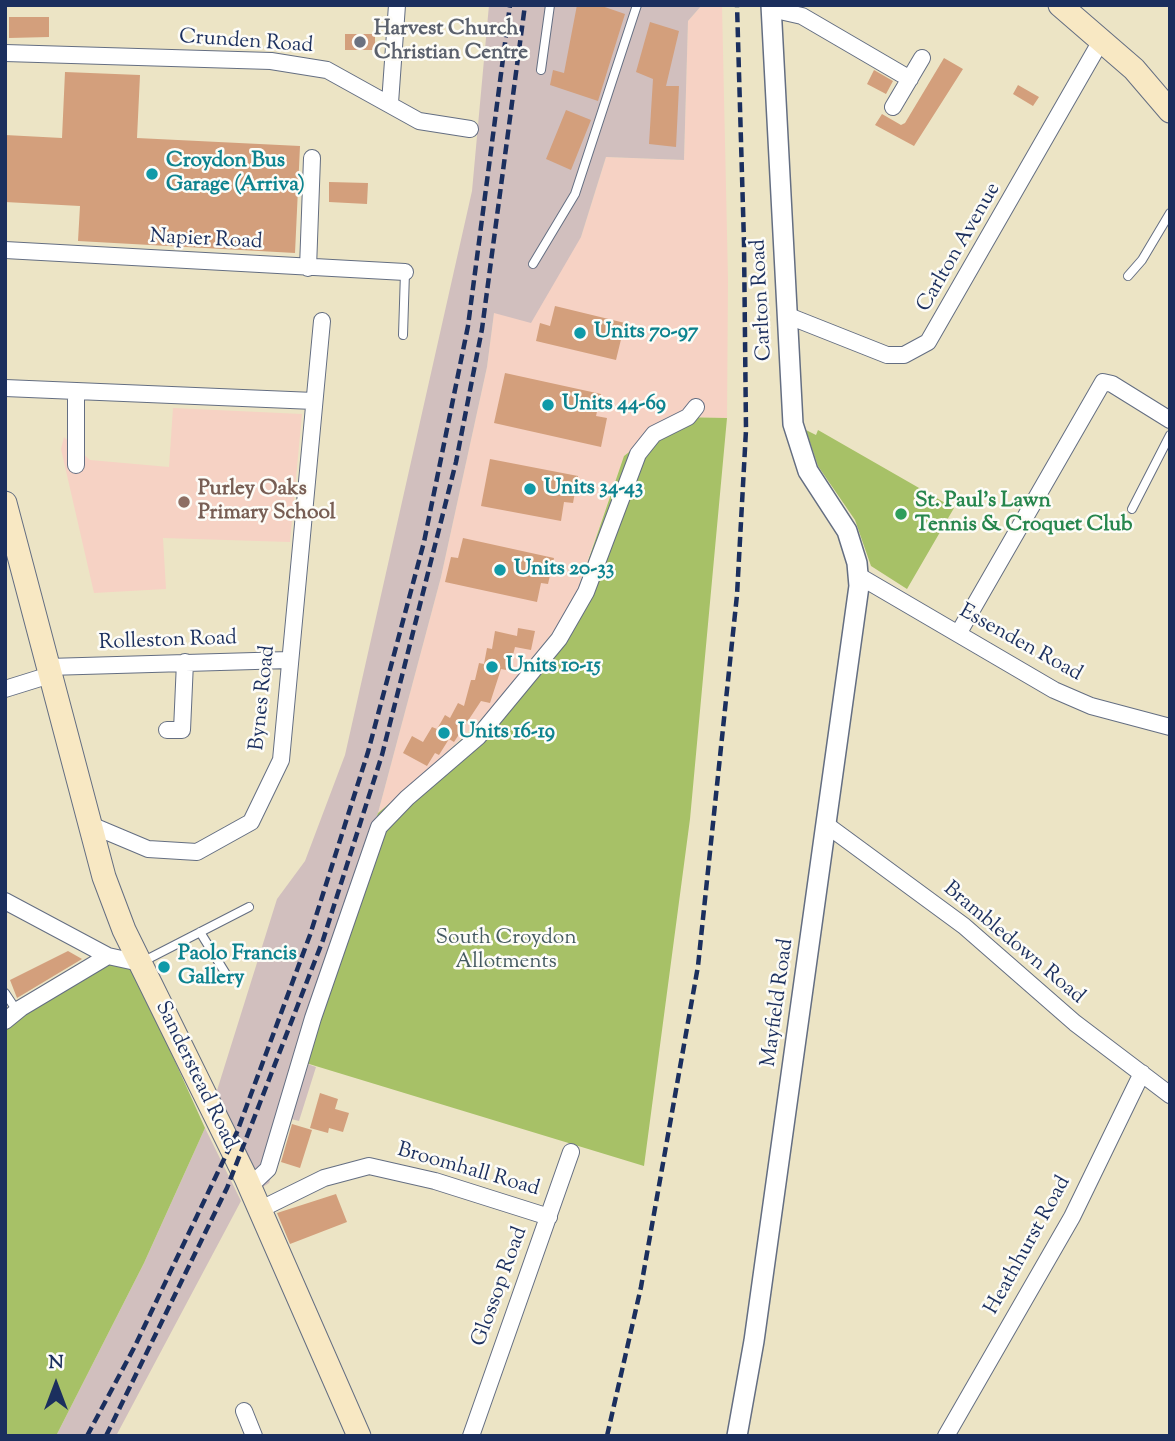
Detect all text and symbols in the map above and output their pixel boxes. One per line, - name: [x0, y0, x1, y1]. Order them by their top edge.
- place label: Harvest Church Christian Centre: [374, 17, 528, 67]
- street label: Crunden Road: [178, 26, 314, 60]
- marker: Harvest Church Christian Centre: [352, 34, 368, 50]
- place label: Croydon Bus Garage (Arriva): [166, 149, 305, 199]
- marker: Croydon Bus Garage (Arriva): [144, 166, 160, 182]
- street label: Carlton Avenue: [913, 179, 1007, 317]
- street label: Napier Road: [149, 225, 263, 257]
- street label: Carlton Road: [747, 238, 779, 362]
- place label: Units 70-97: [594, 320, 698, 346]
- marker: Units 70-97: [572, 325, 588, 341]
- place label: Units 44-69: [562, 392, 666, 418]
- marker: Units 44-69: [540, 397, 556, 413]
- place label: Units 34-43: [544, 476, 643, 502]
- place label: Purley Oaks Primary School: [198, 477, 336, 527]
- marker: Units 34-43: [522, 481, 538, 497]
- place label: St. Paul's Lawn Tennis & Croquet Club: [915, 489, 1132, 539]
- marker: Purley Oaks Primary School: [176, 494, 192, 510]
- marker: St. Paul's Lawn Tennis & Croquet Club: [893, 506, 909, 522]
- place label: Units 20-33: [514, 557, 614, 583]
- marker: Units 20-33: [492, 562, 508, 578]
- street label: Essenden Road: [954, 600, 1086, 688]
- street label: Rolleston Road: [99, 627, 237, 657]
- street label: Bynes Road: [246, 644, 282, 752]
- place label: Units 10-15: [506, 654, 601, 680]
- marker: Units 10-15: [484, 659, 500, 675]
- place label: Units 16-19: [458, 720, 555, 746]
- marker: Units 16-19: [436, 725, 452, 741]
- street label: Brambledown Road: [937, 877, 1089, 1011]
- park label: South Croydon Allotments: [435, 926, 577, 976]
- street label: Mayfield Road: [758, 937, 800, 1069]
- place label: Paolo Francis Gallery: [178, 942, 297, 992]
- marker: Paolo Francis Gallery: [156, 959, 172, 975]
- street label: Sanderstead Road: [148, 998, 242, 1154]
- street label: Broomhall Road: [394, 1139, 542, 1203]
- street label: Heathhurst Road: [981, 1172, 1077, 1320]
- street label: Glossop Road: [468, 1224, 534, 1350]
- north arrow: [21, 1350, 91, 1420]
- text: N: [48, 1350, 64, 1377]

